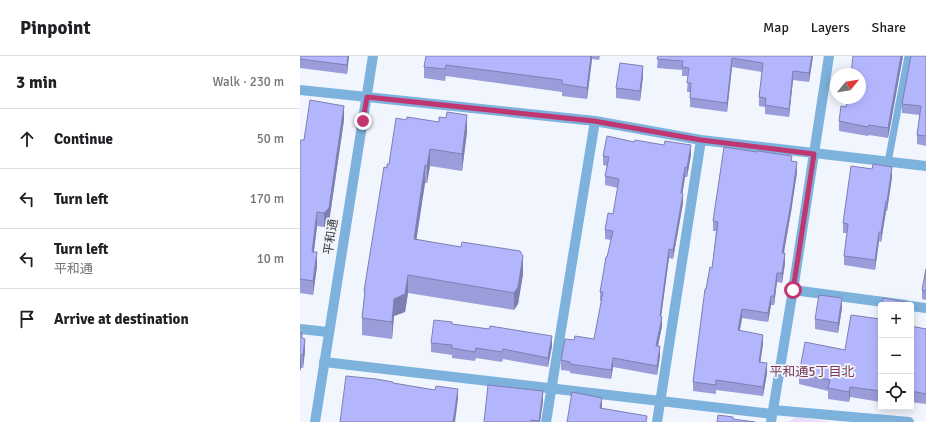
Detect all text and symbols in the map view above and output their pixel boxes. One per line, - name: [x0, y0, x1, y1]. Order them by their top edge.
- text: Pinpoint: [20, 16, 91, 40]
- text: Map: [763, 19, 789, 36]
- text: Layers: [811, 19, 850, 36]
- text: Share: [872, 19, 906, 36]
- north arrow: [830, 68, 866, 104]
- text: 3 min: [16, 72, 57, 93]
- text: Walk · 230 m: [213, 74, 284, 90]
- route end: [354, 112, 372, 130]
- icon: ahead: [16, 128, 38, 150]
- text: Continue: [54, 130, 113, 148]
- text: 50 m: [257, 131, 284, 147]
- icon: left: [16, 188, 38, 210]
- text: Turn left: [54, 190, 108, 208]
- text: 170 m: [250, 191, 284, 207]
- street label: 平和通: [321, 218, 341, 256]
- text: Turn left: [54, 240, 108, 258]
- icon: left: [16, 248, 38, 270]
- text: 10 m: [257, 251, 284, 267]
- text: 平和通: [54, 261, 93, 277]
- route start: [784, 281, 802, 299]
- map controls: [878, 302, 914, 410]
- button: +: [878, 302, 914, 338]
- icon: arrive: [16, 308, 38, 330]
- text: Arrive at destination: [54, 310, 189, 328]
- button: −: [878, 338, 914, 374]
- district label: 平和通5丁目北: [769, 364, 855, 380]
- button: locate: [878, 374, 914, 410]

